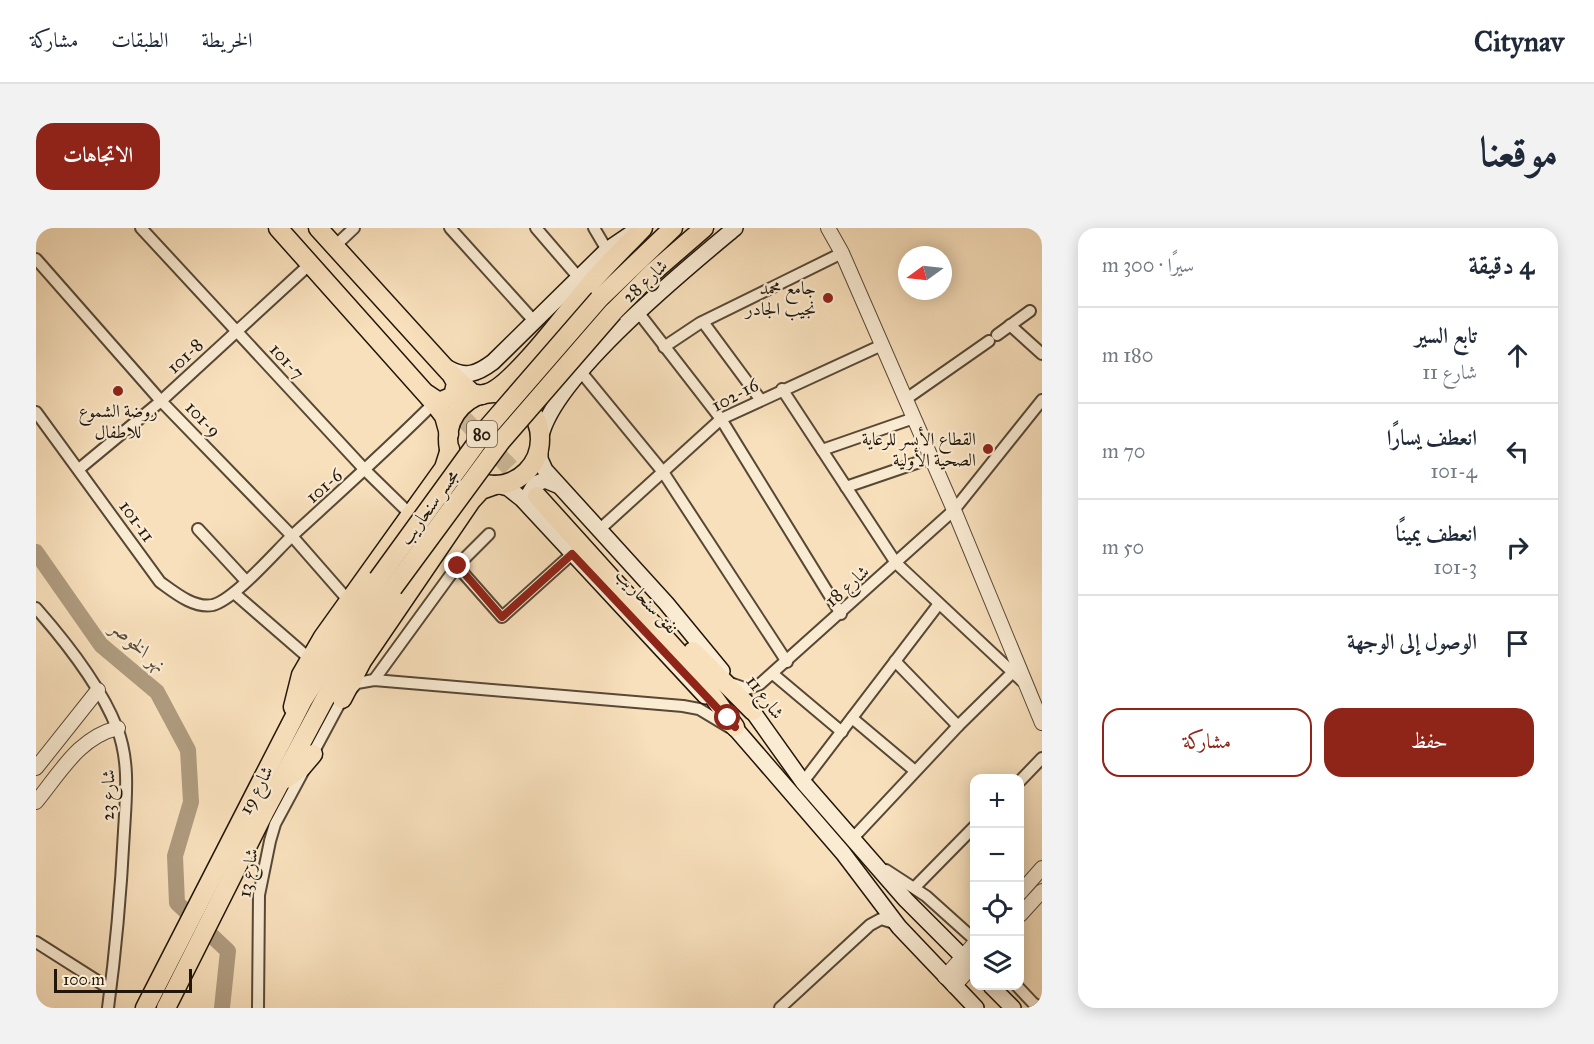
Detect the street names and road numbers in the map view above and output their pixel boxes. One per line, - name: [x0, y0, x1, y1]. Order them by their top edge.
- street label: شارع 28: [618, 255, 675, 310]
- street label: 101-8: [162, 334, 208, 378]
- street label: 101-7: [265, 338, 309, 384]
- street label: 102-16: [708, 373, 763, 416]
- street label: 101-9: [181, 396, 225, 442]
- road number: 80: [467, 421, 497, 447]
- street label: 101-6: [301, 464, 347, 508]
- street label: مجسر سنحاريب: [394, 465, 465, 550]
- street label: 101-11: [115, 496, 159, 546]
- street label: شارع 18: [820, 560, 876, 614]
- street label: نفق سنحاريب: [611, 564, 683, 639]
- street label: شارع 11: [738, 671, 789, 726]
- street label: شارع 19: [234, 762, 281, 820]
- street label: شارع 23: [97, 769, 123, 821]
- street label: شارع 13: [233, 847, 267, 900]

